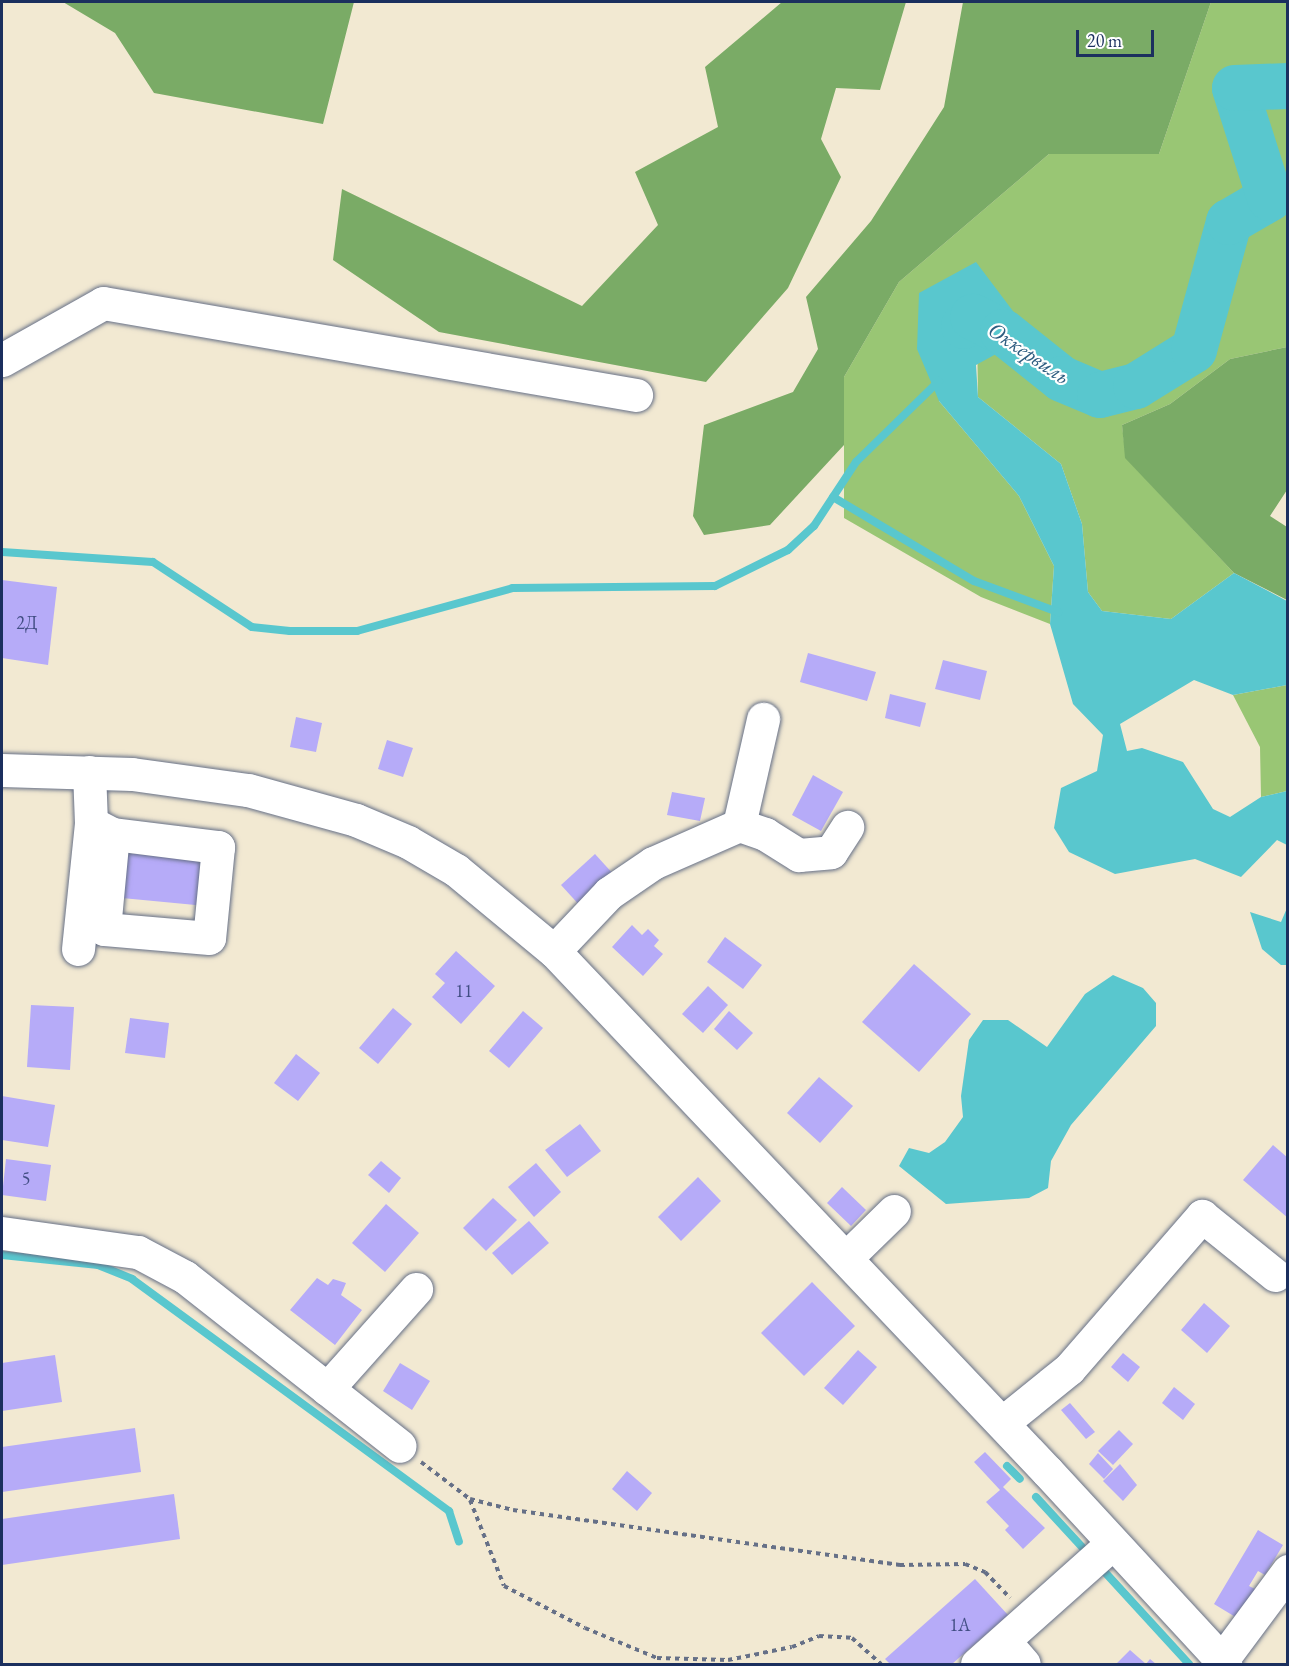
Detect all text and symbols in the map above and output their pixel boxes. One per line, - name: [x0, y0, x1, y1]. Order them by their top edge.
- scale bar: [1079, 18, 1157, 56]
- text: 20 m: [1087, 29, 1122, 52]
- water label: Оккервиль: [983, 316, 1075, 390]
- house number: 2Д: [16, 612, 38, 634]
- house number: 11: [455, 980, 473, 1002]
- house number: 5: [22, 1168, 30, 1190]
- house number: 1А: [949, 1614, 971, 1636]

